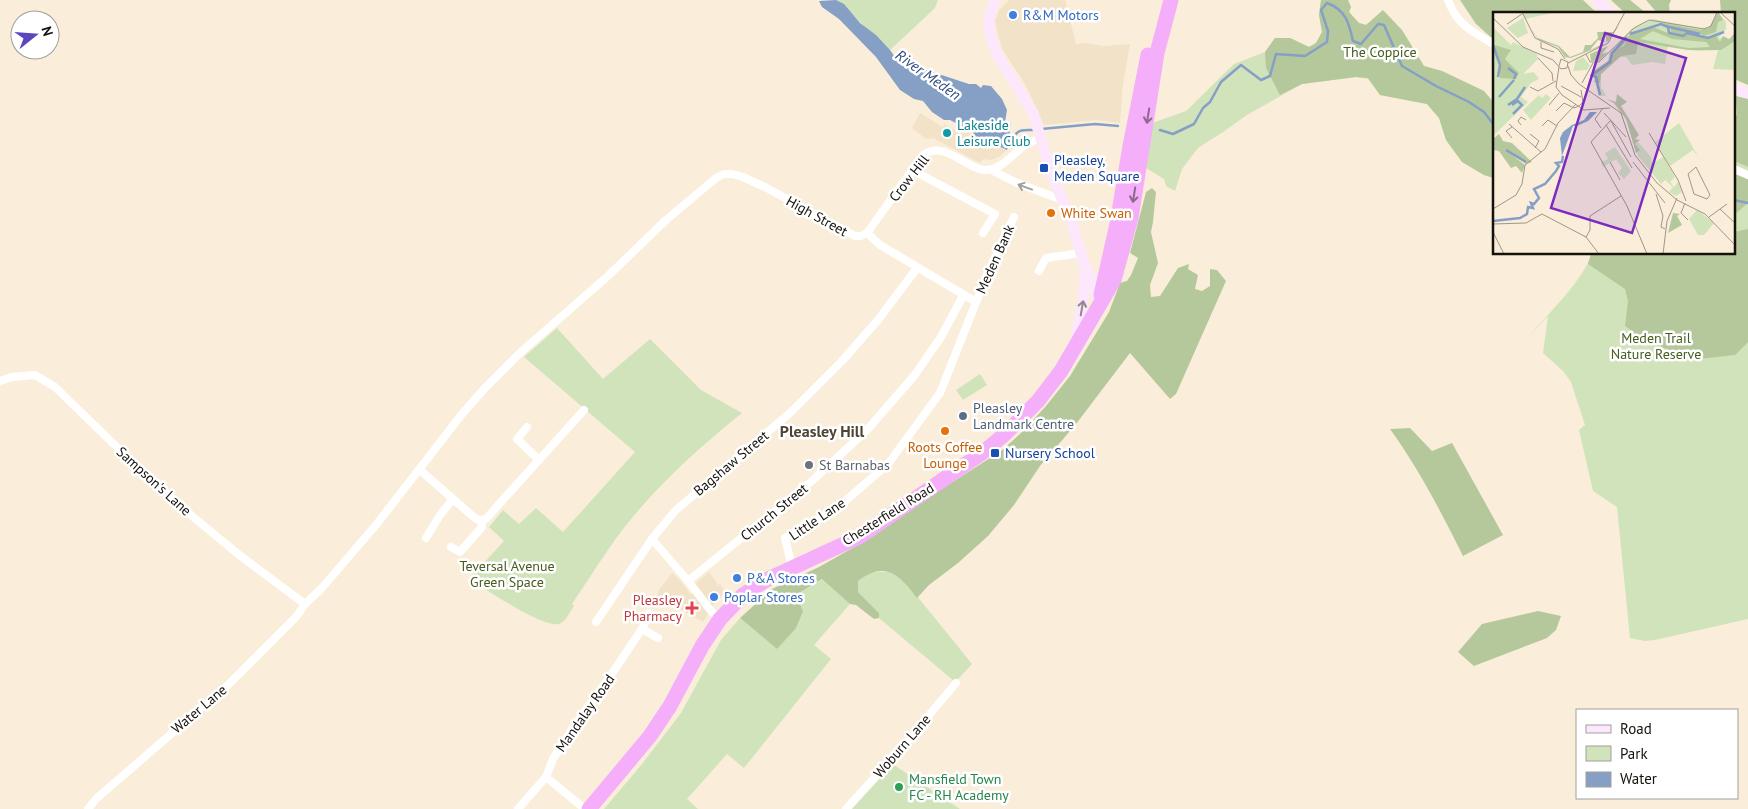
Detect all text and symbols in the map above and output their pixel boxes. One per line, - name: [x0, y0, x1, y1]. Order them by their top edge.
- place label: R&M Motors: [1023, 6, 1099, 24]
- marker: R&M Motors: [1007, 9, 1019, 21]
- north arrow: [10, 10, 60, 60]
- inset map: [1493, 12, 1736, 255]
- text: N: [37, 24, 57, 38]
- park label: The Coppice: [1343, 43, 1417, 61]
- water label: River Meden: [892, 45, 965, 104]
- one-way arrow: [1142, 108, 1152, 124]
- place label: Lakeside Leisure Club: [957, 116, 1031, 150]
- marker: Lakeside Leisure Club: [941, 127, 953, 139]
- street label: Crow Hill: [885, 151, 933, 205]
- place label: Pleasley, Meden Square: [1054, 151, 1140, 185]
- marker: Pleasley, Meden Square: [1038, 162, 1050, 174]
- one-way arrow: [1018, 181, 1033, 190]
- one-way arrow: [1129, 187, 1139, 203]
- street label: High Street: [783, 192, 851, 240]
- place label: White Swan: [1061, 204, 1132, 222]
- marker: White Swan: [1045, 207, 1057, 219]
- street label: Meden Bank: [972, 221, 1018, 296]
- one-way arrow: [1077, 301, 1087, 317]
- park label: Meden Trail Nature Reserve: [1611, 329, 1701, 363]
- place label: Pleasley Landmark Centre: [973, 399, 1074, 433]
- marker: Pleasley Landmark Centre: [957, 410, 969, 422]
- district label: Pleasley Hill: [780, 421, 865, 441]
- marker: Roots Coffee Lounge: [939, 425, 951, 437]
- street label: Bagshaw Street: [690, 426, 772, 500]
- place label: Roots Coffee Lounge: [908, 438, 982, 472]
- street label: Sampson's Lane: [113, 443, 195, 519]
- place label: Nursery School: [1005, 444, 1095, 462]
- marker: Nursery School: [989, 447, 1001, 459]
- place label: St Barnabas: [819, 456, 890, 474]
- marker: St Barnabas: [803, 459, 815, 471]
- street label: Church Street: [737, 479, 811, 545]
- street label: Chesterfield Road: [839, 479, 937, 549]
- street label: Little Lane: [785, 494, 849, 544]
- park label: Teversal Avenue Green Space: [459, 557, 555, 591]
- place label: P&A Stores: [747, 569, 815, 587]
- marker: P&A Stores: [731, 572, 743, 584]
- place label: Poplar Stores: [724, 588, 803, 606]
- place label: Pleasley Pharmacy: [624, 591, 682, 625]
- marker: Poplar Stores: [708, 591, 720, 603]
- marker: Pleasley Pharmacy: [686, 602, 698, 614]
- street label: Mandalay Road: [552, 671, 618, 755]
- street label: Water Lane: [168, 681, 230, 737]
- legend: [1576, 709, 1738, 799]
- street label: Woburn Lane: [869, 710, 935, 782]
- text: Road: [1620, 719, 1652, 738]
- text: Park: [1620, 744, 1648, 763]
- text: Water: [1620, 769, 1657, 788]
- place label: Mansfield Town FC - RH Academy: [909, 770, 1009, 804]
- marker: Mansfield Town FC - RH Academy: [893, 781, 905, 793]

